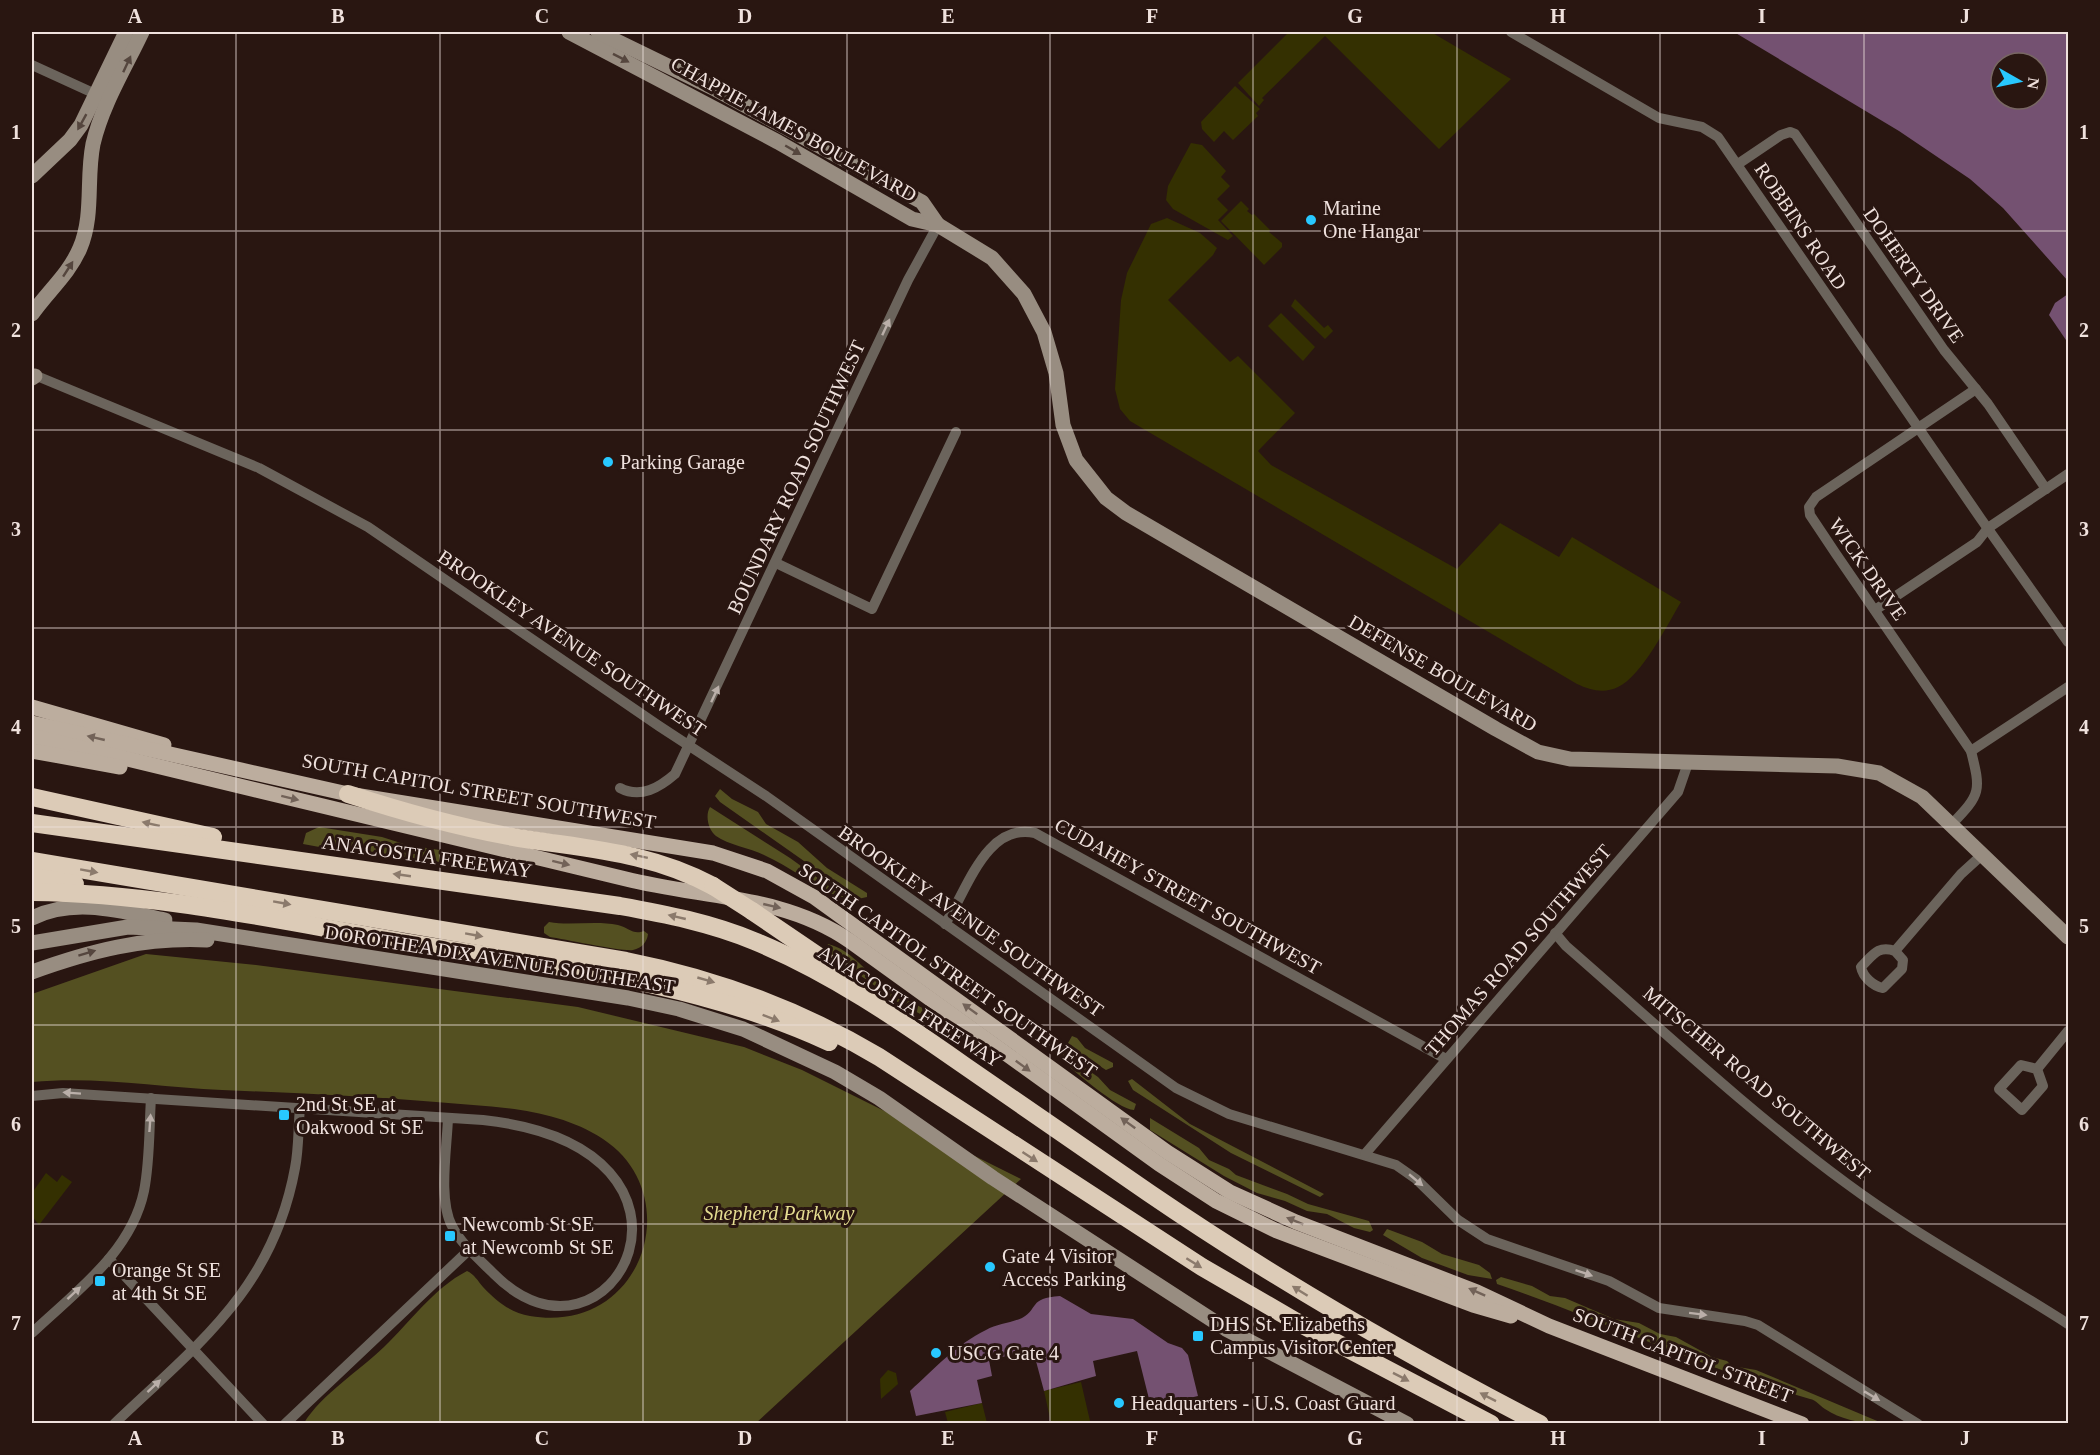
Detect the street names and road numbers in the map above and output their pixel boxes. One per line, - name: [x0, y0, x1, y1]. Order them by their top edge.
- street label: CHAPPIE JAMES BOULEVARD: [667, 52, 921, 206]
- street label: ROBBINS ROAD: [1750, 158, 1852, 294]
- street label: DOHERTY DRIVE: [1859, 203, 1969, 347]
- street label: BOUNDARY ROAD SOUTHWEST: [723, 337, 869, 617]
- street label: WICK DRIVE: [1825, 514, 1911, 624]
- street label: BROOKLEY AVENUE SOUTHWEST: [434, 545, 710, 741]
- street label: DEFENSE BOULEVARD: [1345, 610, 1541, 736]
- street label: SOUTH CAPITOL STREET SOUTHWEST: [300, 749, 658, 833]
- street label: CUDAHEY STREET SOUTHWEST: [1051, 813, 1325, 979]
- street label: BROOKLEY AVENUE SOUTHWEST: [835, 821, 1107, 1021]
- street label: ANACOSTIA FREEWAY: [320, 830, 534, 882]
- street label: THOMAS ROAD SOUTHWEST: [1420, 840, 1616, 1060]
- street label: SOUTH CAPITOL STREET SOUTHWEST: [795, 858, 1101, 1082]
- street label: DOROTHEA DIX AVENUE SOUTHEAST: [323, 920, 677, 998]
- street label: ANACOSTIA FREEWAY: [814, 940, 1006, 1072]
- street label: MITSCHER ROAD SOUTHWEST: [1639, 982, 1875, 1184]
- street label: SOUTH CAPITOL STREET: [1570, 1303, 1796, 1407]

